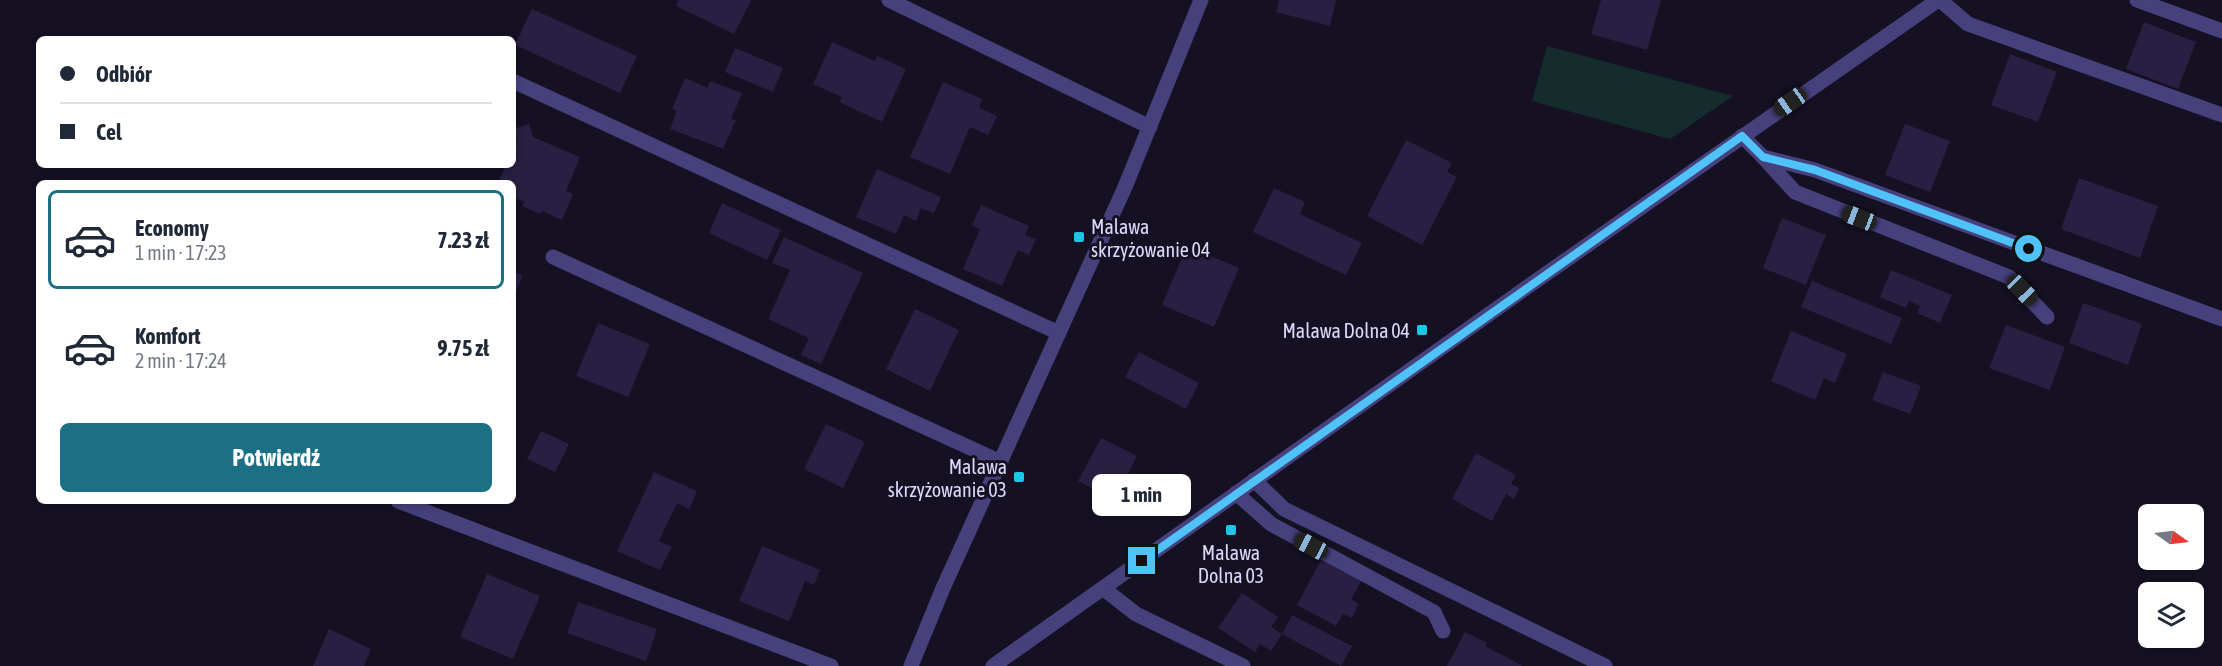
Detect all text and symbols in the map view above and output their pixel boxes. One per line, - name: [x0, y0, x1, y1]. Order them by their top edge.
- text: Odbiór: [96, 61, 152, 87]
- car: [1770, 84, 1810, 120]
- text: Cel: [96, 119, 122, 145]
- car: [1839, 203, 1879, 233]
- icon: car: [63, 213, 117, 267]
- text: Economy: [135, 215, 209, 241]
- place label: Malawa skrzyżowanie 04: [1091, 215, 1210, 261]
- text: 7.23 zł: [437, 227, 489, 253]
- marker: Malawa skrzyżowanie 04: [1072, 230, 1086, 244]
- route start: [2015, 235, 2042, 262]
- text: 1 min · 17:23: [135, 241, 227, 264]
- car: [2003, 271, 2041, 309]
- place label: Malawa Dolna 04: [1282, 319, 1410, 342]
- icon: car: [63, 321, 117, 375]
- text: Komfort: [135, 323, 201, 349]
- marker: Malawa Dolna 04: [1415, 323, 1429, 337]
- text: 9.75 zł: [437, 335, 489, 361]
- text: 2 min · 17:24: [135, 349, 227, 372]
- button: Potwierdź: [60, 423, 492, 492]
- place label: Malawa skrzyżowanie 03: [888, 455, 1007, 501]
- marker: Malawa skrzyżowanie 03: [1012, 470, 1026, 484]
- callout: 1 min: [1092, 474, 1192, 516]
- text: 1 min: [1121, 483, 1162, 506]
- north arrow: [2138, 504, 2204, 570]
- map controls: [2138, 504, 2204, 648]
- marker: Malawa Dolna 03: [1224, 523, 1238, 537]
- car: [1291, 530, 1331, 562]
- place label: Malawa Dolna 03: [1198, 541, 1264, 587]
- route end: [1128, 547, 1155, 574]
- button: layers: [2138, 582, 2204, 648]

